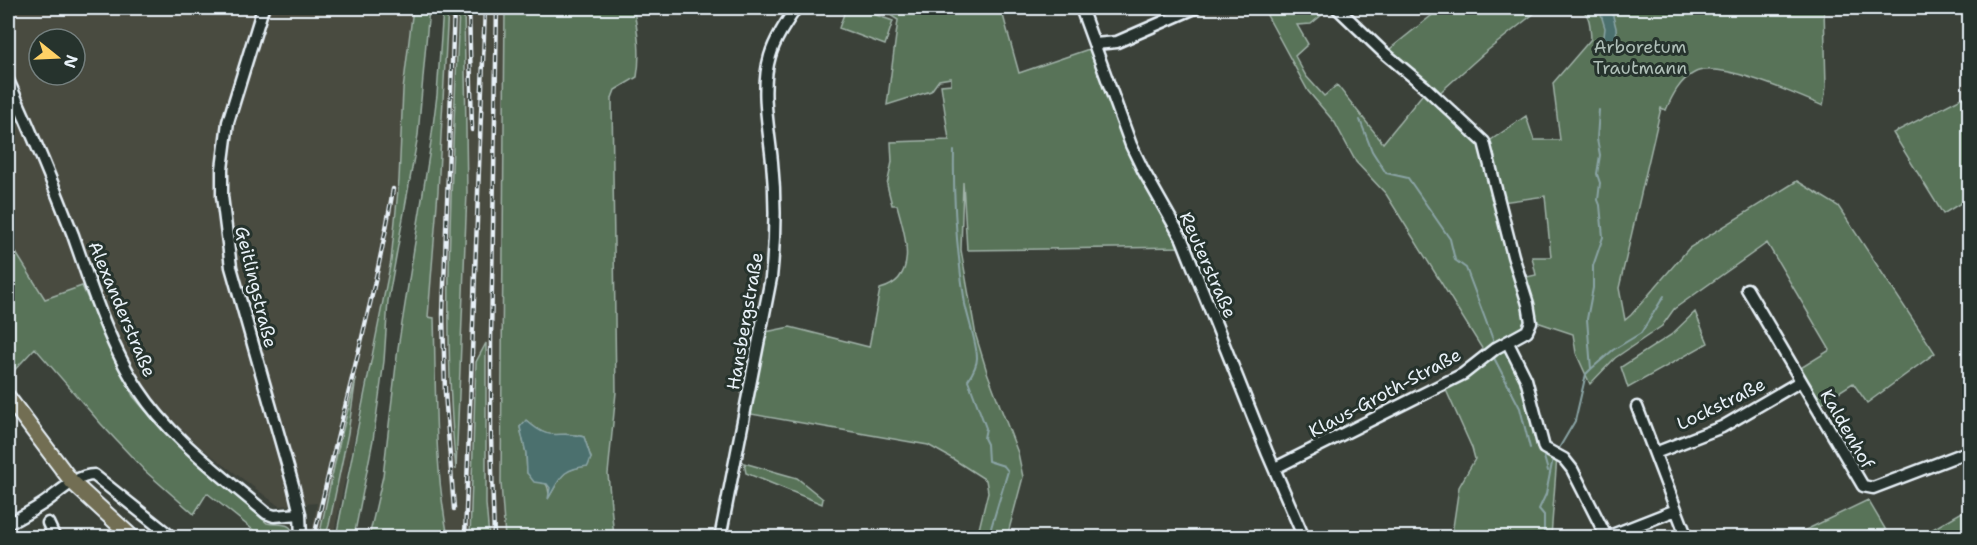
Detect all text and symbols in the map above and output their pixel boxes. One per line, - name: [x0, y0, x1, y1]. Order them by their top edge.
- north arrow: [27, 27, 87, 87]
- park label: Arboretum Trautmann: [1593, 35, 1687, 80]
- text: N: [59, 52, 83, 71]
- street label: Reuterstraße: [1174, 208, 1242, 322]
- street label: Geitlingstraße: [229, 224, 283, 350]
- street label: Alexanderstraße: [83, 237, 161, 381]
- street label: Hansbergstraße: [721, 250, 769, 392]
- street label: Klaus-Groth-Straße: [1305, 343, 1465, 443]
- street label: Lockstraße: [1673, 372, 1769, 436]
- street label: Kaldenhof: [1815, 385, 1880, 474]

